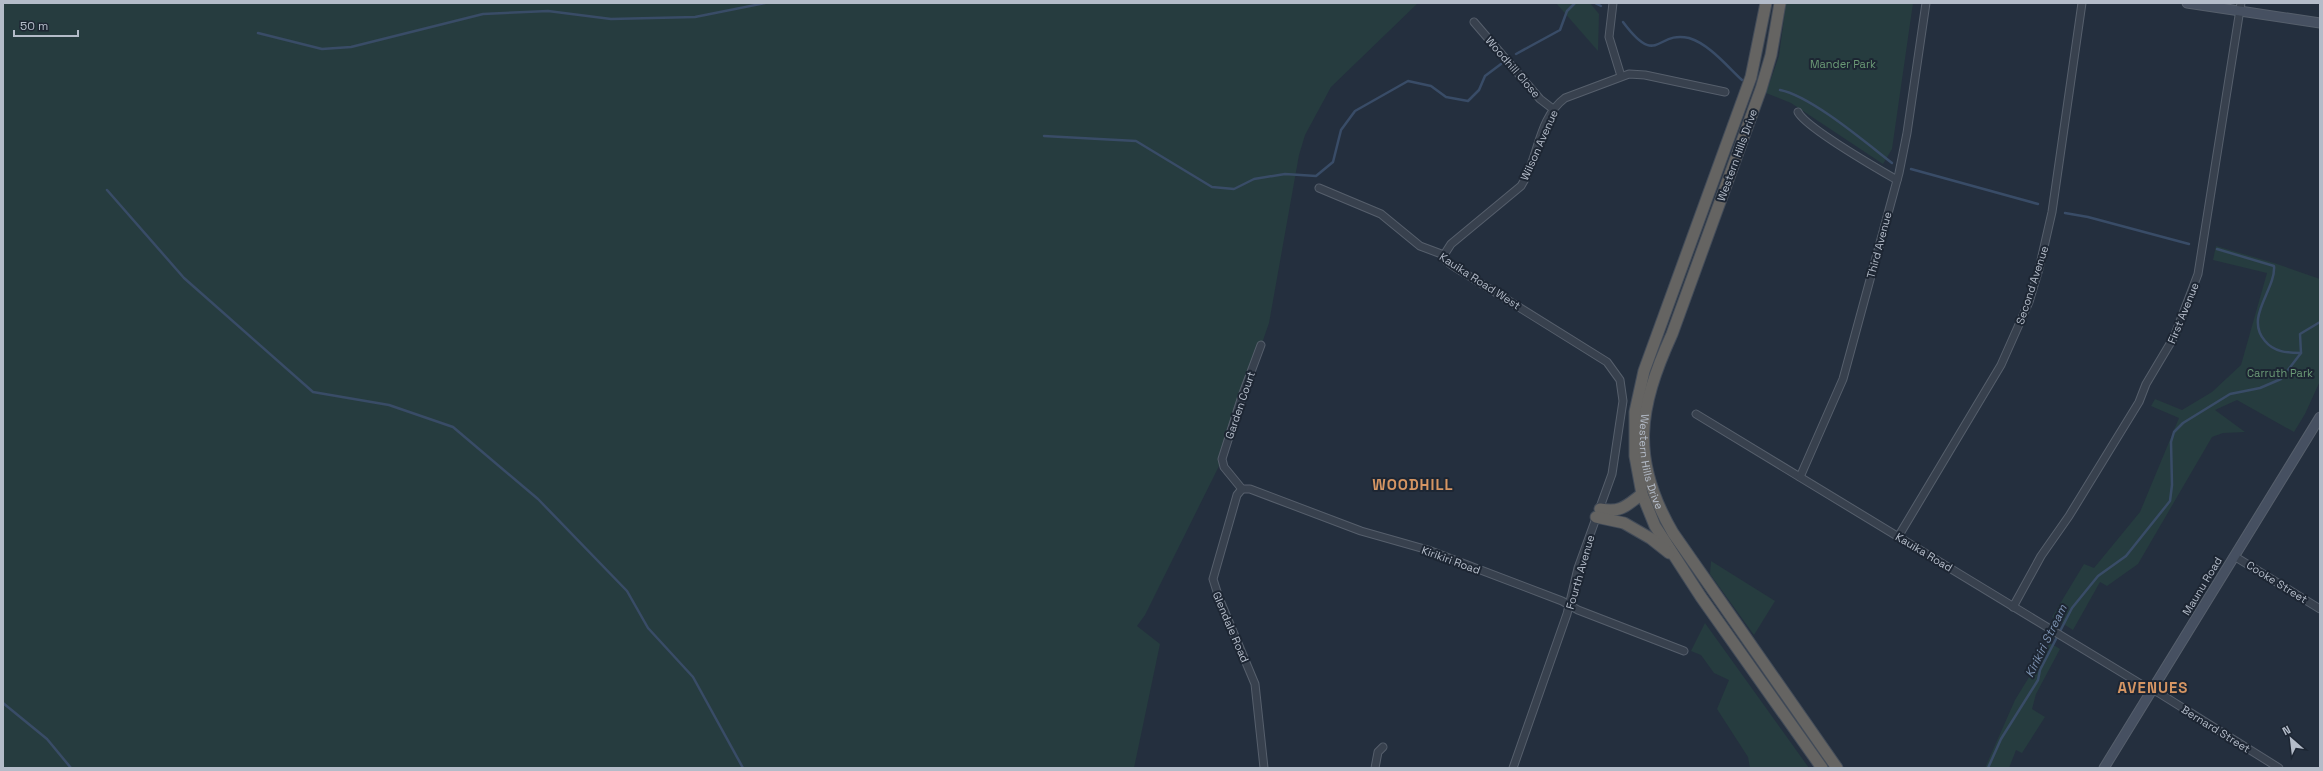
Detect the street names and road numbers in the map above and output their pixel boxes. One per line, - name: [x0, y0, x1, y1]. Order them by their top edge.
- street label: Woodhill Close: [1483, 33, 1543, 101]
- street label: Wilson Avenue: [1517, 107, 1561, 183]
- street label: Western Hills Drive: [1714, 107, 1760, 203]
- street label: Third Avenue: [1863, 210, 1895, 280]
- street label: Second Avenue: [2013, 244, 2051, 326]
- street label: Kauika Road West: [1437, 250, 1523, 312]
- street label: First Avenue: [2164, 280, 2202, 346]
- street label: Garden Court: [1222, 369, 1258, 441]
- street label: Western Hills Drive: [1637, 413, 1667, 511]
- street label: Kauika Road: [1893, 529, 1955, 575]
- street label: Fourth Avenue: [1563, 533, 1597, 611]
- street label: Kirikiri Road: [1420, 543, 1482, 577]
- street label: Maunu Road: [2179, 554, 2225, 618]
- street label: Cooke Street: [2244, 558, 2310, 606]
- street label: Glendale Road: [1210, 589, 1252, 665]
- street label: Bernard Street: [2179, 702, 2253, 756]

